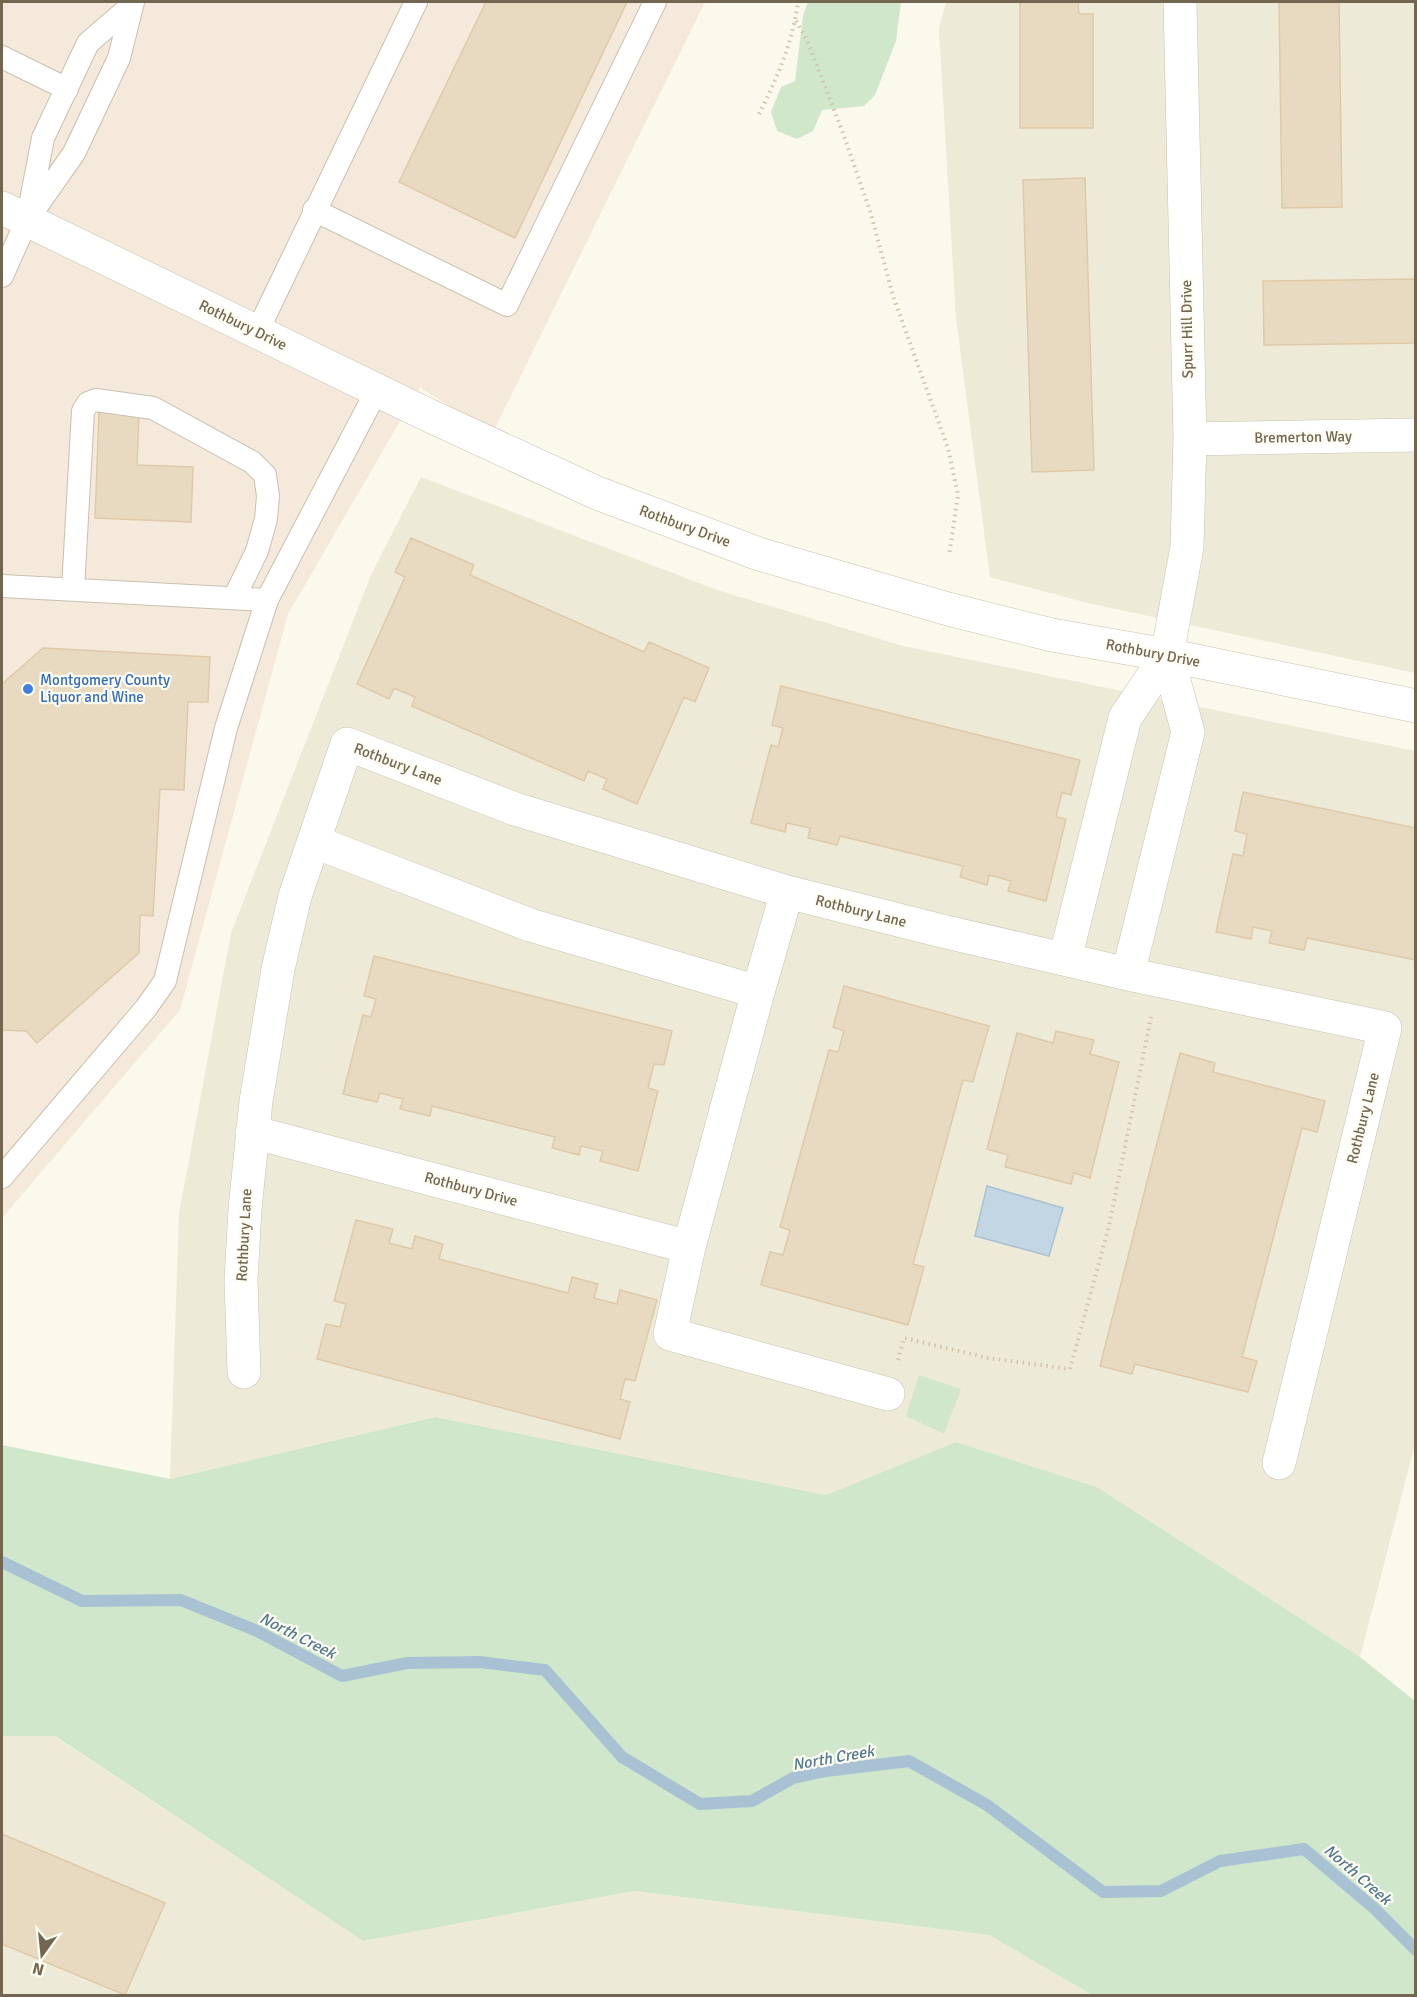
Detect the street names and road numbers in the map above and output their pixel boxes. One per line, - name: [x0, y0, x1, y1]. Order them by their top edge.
- street label: Spurr Hill Drive: [1177, 280, 1197, 378]
- street label: Rothbury Drive: [196, 296, 290, 354]
- street label: Bremerton Way: [1254, 427, 1352, 447]
- street label: Rothbury Drive: [637, 501, 733, 551]
- street label: Rothbury Drive: [1104, 635, 1202, 671]
- street label: Rothbury Lane: [351, 739, 445, 789]
- street label: Rothbury Lane: [814, 891, 908, 931]
- street label: Rothbury Lane: [1343, 1071, 1383, 1165]
- street label: Rothbury Drive: [422, 1168, 520, 1210]
- street label: Rothbury Lane: [233, 1188, 255, 1282]

